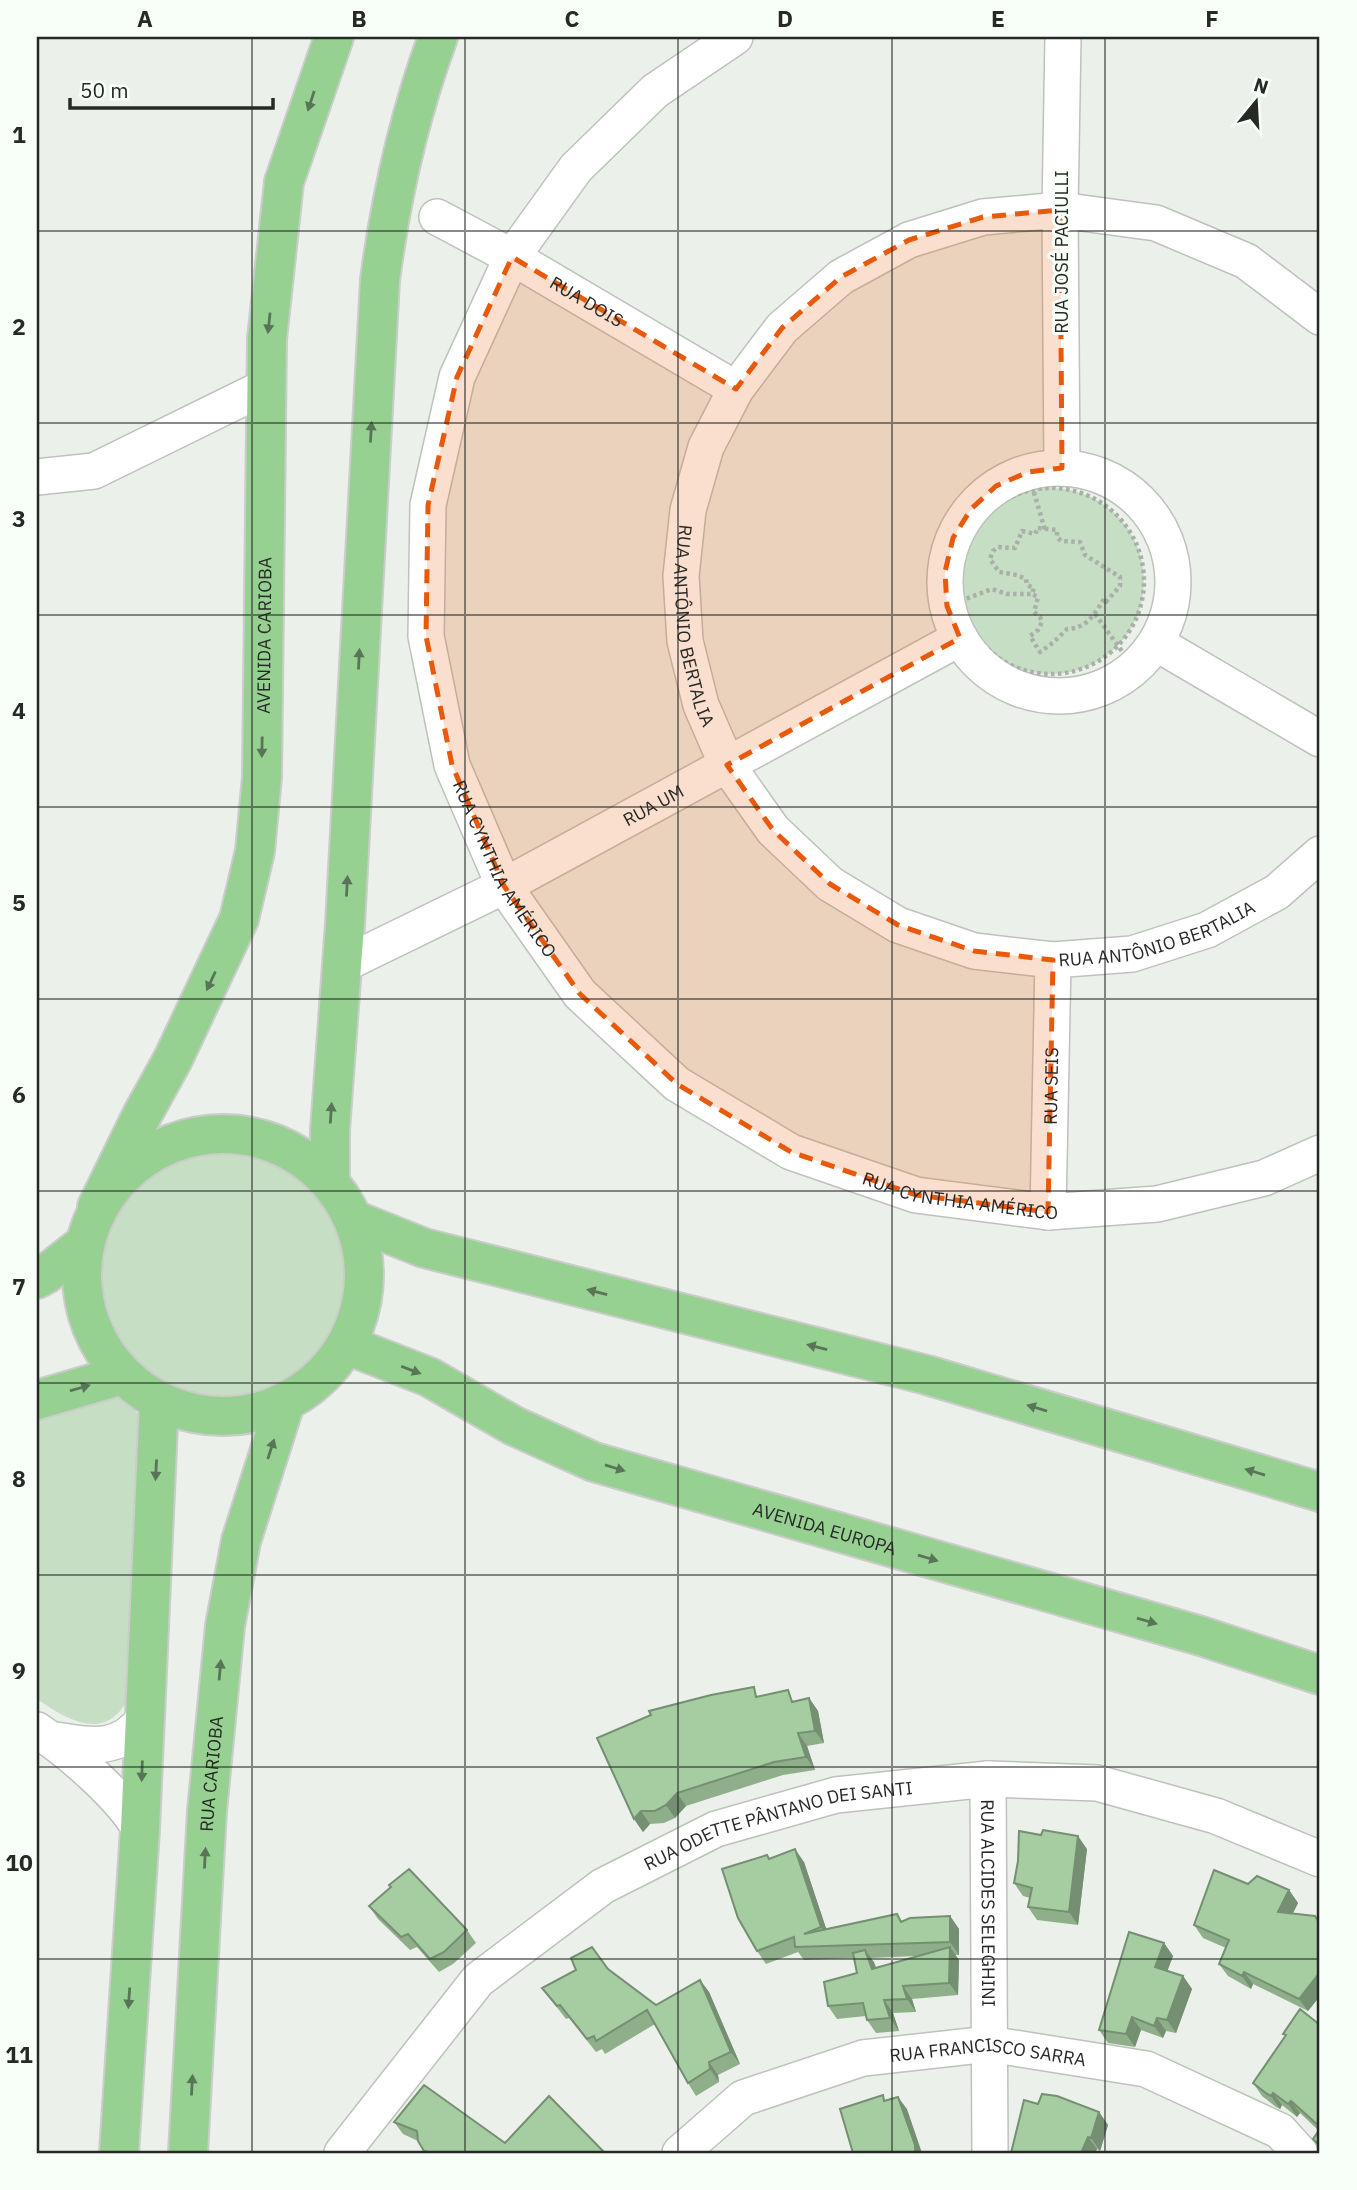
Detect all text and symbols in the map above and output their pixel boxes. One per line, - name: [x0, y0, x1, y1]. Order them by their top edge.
- text: A: [137, 3, 153, 33]
- text: B: [351, 3, 367, 33]
- text: C: [565, 3, 580, 33]
- text: D: [777, 3, 793, 33]
- text: E: [991, 3, 1005, 33]
- text: F: [1205, 3, 1219, 33]
- scale bar: [70, 66, 273, 110]
- north arrow: [1220, 66, 1290, 136]
- text: N: [1251, 72, 1272, 99]
- text: 50 m: [80, 76, 129, 104]
- one-way arrow: [305, 91, 316, 112]
- text: 1: [12, 119, 26, 149]
- street label: RUA JOSÉ PACIULLI: [1050, 170, 1073, 334]
- street label: RUA DOIS: [546, 271, 628, 332]
- text: 2: [12, 311, 26, 341]
- one-way arrow: [263, 313, 274, 335]
- one-way arrow: [366, 421, 377, 443]
- text: 3: [12, 503, 26, 533]
- street label: RUA ANTÔNIO BERTALIA: [669, 523, 721, 730]
- street label: AVENIDA CARIOBA: [251, 556, 276, 714]
- one-way arrow: [354, 648, 365, 670]
- text: 4: [12, 695, 26, 725]
- one-way arrow: [256, 736, 268, 758]
- street label: RUA CYNTHIA AMÉRICO: [448, 776, 562, 962]
- street label: RUA UM: [619, 779, 688, 831]
- one-way arrow: [341, 875, 352, 897]
- text: 5: [12, 887, 26, 917]
- street label: RUA ANTÔNIO BERTALIA: [1058, 895, 1259, 971]
- one-way arrow: [205, 971, 217, 991]
- street label: RUA SEIS: [1038, 1047, 1063, 1125]
- text: 6: [12, 1079, 26, 1109]
- one-way arrow: [326, 1102, 337, 1124]
- street label: RUA CYNTHIA AMÉRICO: [860, 1166, 1059, 1224]
- text: 7: [12, 1271, 26, 1301]
- one-way arrow: [586, 1286, 608, 1297]
- one-way arrow: [806, 1341, 828, 1352]
- one-way arrow: [400, 1364, 421, 1375]
- one-way arrow: [69, 1382, 90, 1392]
- one-way arrow: [1026, 1402, 1047, 1412]
- one-way arrow: [266, 1439, 276, 1460]
- one-way arrow: [151, 1459, 162, 1481]
- text: 8: [12, 1463, 26, 1493]
- one-way arrow: [605, 1464, 626, 1474]
- one-way arrow: [1244, 1467, 1265, 1477]
- street label: AVENIDA EUROPA: [750, 1497, 900, 1560]
- one-way arrow: [918, 1554, 939, 1564]
- one-way arrow: [1136, 1616, 1157, 1626]
- text: 9: [12, 1655, 26, 1685]
- one-way arrow: [215, 1659, 226, 1681]
- street label: RUA CARIOBA: [194, 1714, 228, 1832]
- one-way arrow: [137, 1760, 148, 1782]
- street label: RUA ODETTE PÂNTANO DEI SANTI: [640, 1776, 914, 1875]
- street label: RUA ALCIDES SELEGHINI: [977, 1799, 1001, 2007]
- text: 10: [5, 1847, 33, 1877]
- one-way arrow: [199, 1847, 210, 1869]
- one-way arrow: [123, 1987, 134, 2009]
- street label: RUA FRANCISCO SARRA: [888, 2032, 1088, 2071]
- text: 11: [5, 2039, 33, 2069]
- one-way arrow: [187, 2074, 198, 2096]

